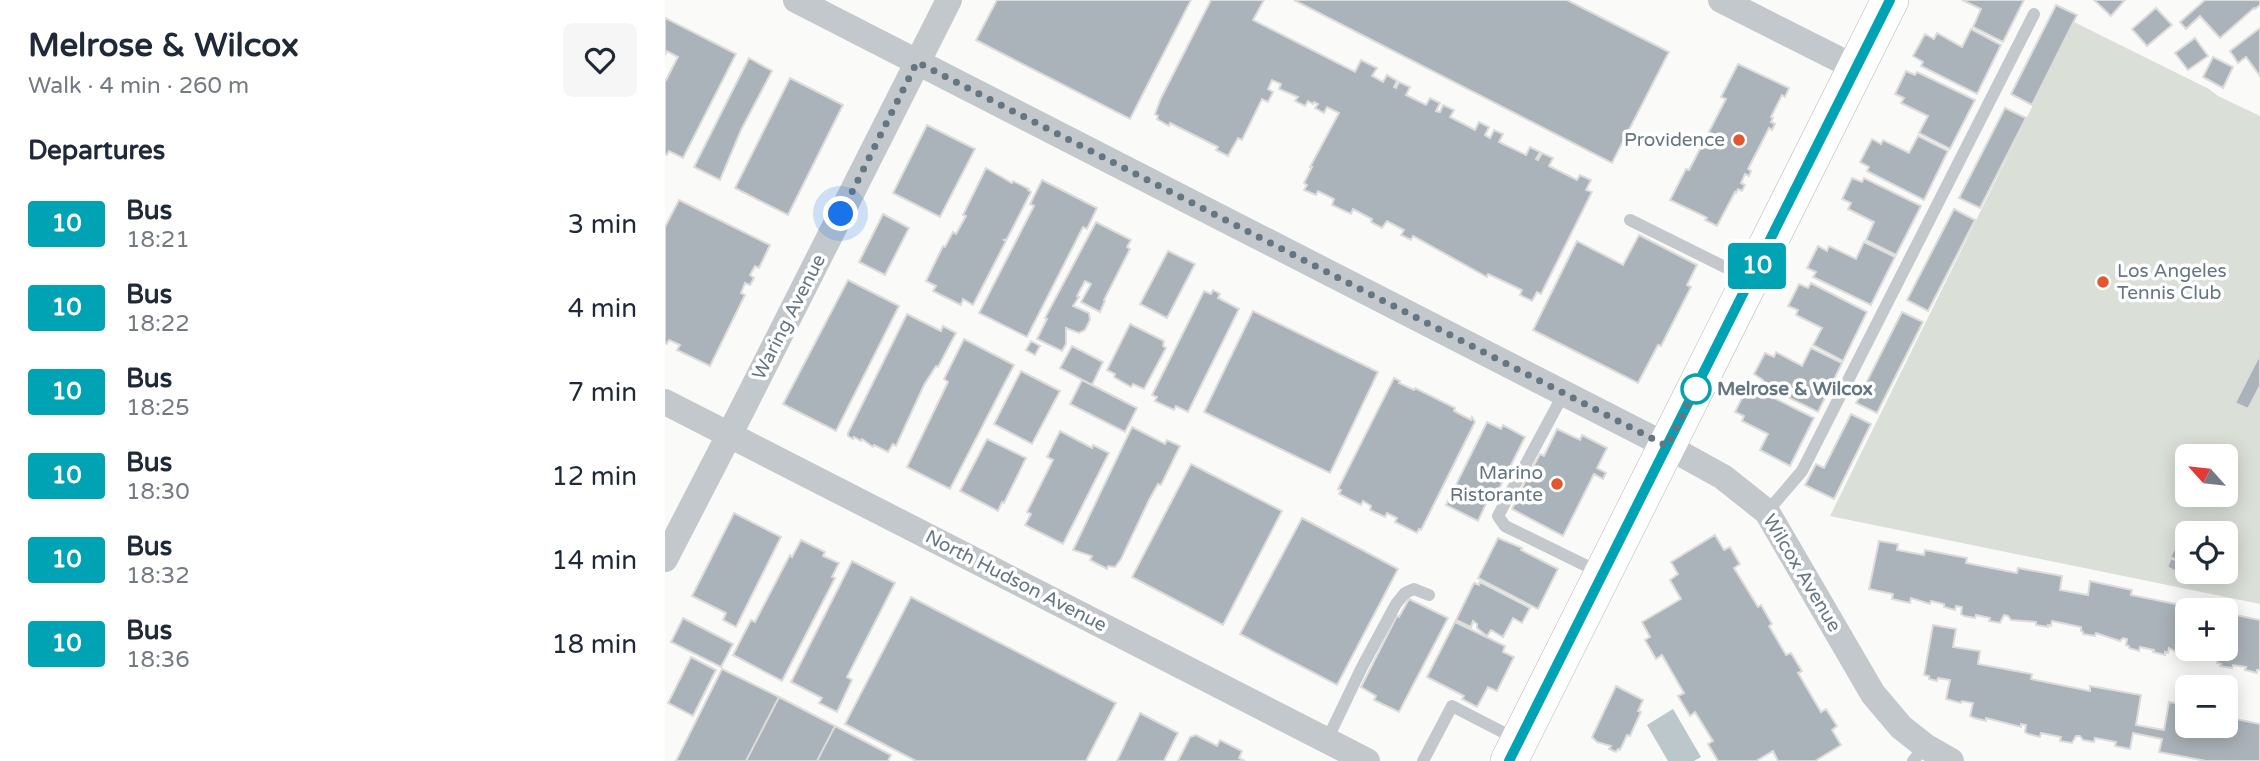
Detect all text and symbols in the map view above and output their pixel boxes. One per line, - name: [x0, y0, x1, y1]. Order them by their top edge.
- button: heart: [563, 23, 637, 97]
- text: Melrose & Wilcox: [28, 26, 299, 65]
- text: Walk · 4 min · 260 m: [28, 72, 249, 100]
- place label: Providence: [1624, 129, 1725, 151]
- marker: Providence: [1731, 132, 1747, 148]
- text: Departures: [28, 135, 165, 166]
- text: Bus: [126, 195, 172, 226]
- your location: [823, 196, 858, 231]
- text: 10: [51, 209, 82, 238]
- text: 3 min: [568, 209, 637, 240]
- text: 18:21: [126, 226, 190, 254]
- line badge: 10: [1725, 243, 1789, 289]
- street label: Waring Avenue: [748, 251, 830, 383]
- text: 10: [1742, 251, 1772, 280]
- place label: Los Angeles Tennis Club: [2117, 260, 2227, 304]
- marker: Los Angeles Tennis Club: [2095, 274, 2111, 290]
- text: Bus: [126, 279, 172, 310]
- text: 10: [51, 293, 82, 322]
- text: 4 min: [568, 293, 637, 324]
- text: 18:22: [126, 310, 190, 338]
- text: Bus: [126, 363, 172, 394]
- marker: Melrose & Wilcox: [1681, 374, 1711, 404]
- text: 10: [51, 377, 82, 406]
- text: 7 min: [568, 377, 637, 408]
- place label: Melrose & Wilcox: [1717, 378, 1873, 400]
- text: 18:25: [126, 394, 190, 422]
- north arrow: [2175, 444, 2238, 508]
- map controls: [2175, 444, 2238, 738]
- text: Bus: [126, 447, 172, 478]
- text: 10: [51, 461, 82, 490]
- text: 12 min: [551, 461, 637, 492]
- place label: Marino Ristorante: [1450, 462, 1543, 506]
- marker: Marino Ristorante: [1549, 476, 1565, 492]
- text: 18:30: [126, 478, 190, 506]
- street label: Wilcox Avenue: [1758, 510, 1846, 636]
- button: locate: [2175, 521, 2238, 584]
- street label: North Hudson Avenue: [922, 526, 1110, 636]
- text: Bus: [126, 531, 172, 562]
- text: 10: [51, 545, 82, 574]
- text: 14 min: [551, 545, 637, 576]
- text: 18:32: [126, 562, 190, 590]
- button: +: [2175, 598, 2238, 661]
- text: Bus: [126, 615, 172, 646]
- text: 10: [51, 629, 82, 658]
- text: 18 min: [551, 629, 637, 660]
- text: 18:36: [126, 646, 190, 674]
- button: −: [2175, 675, 2238, 738]

